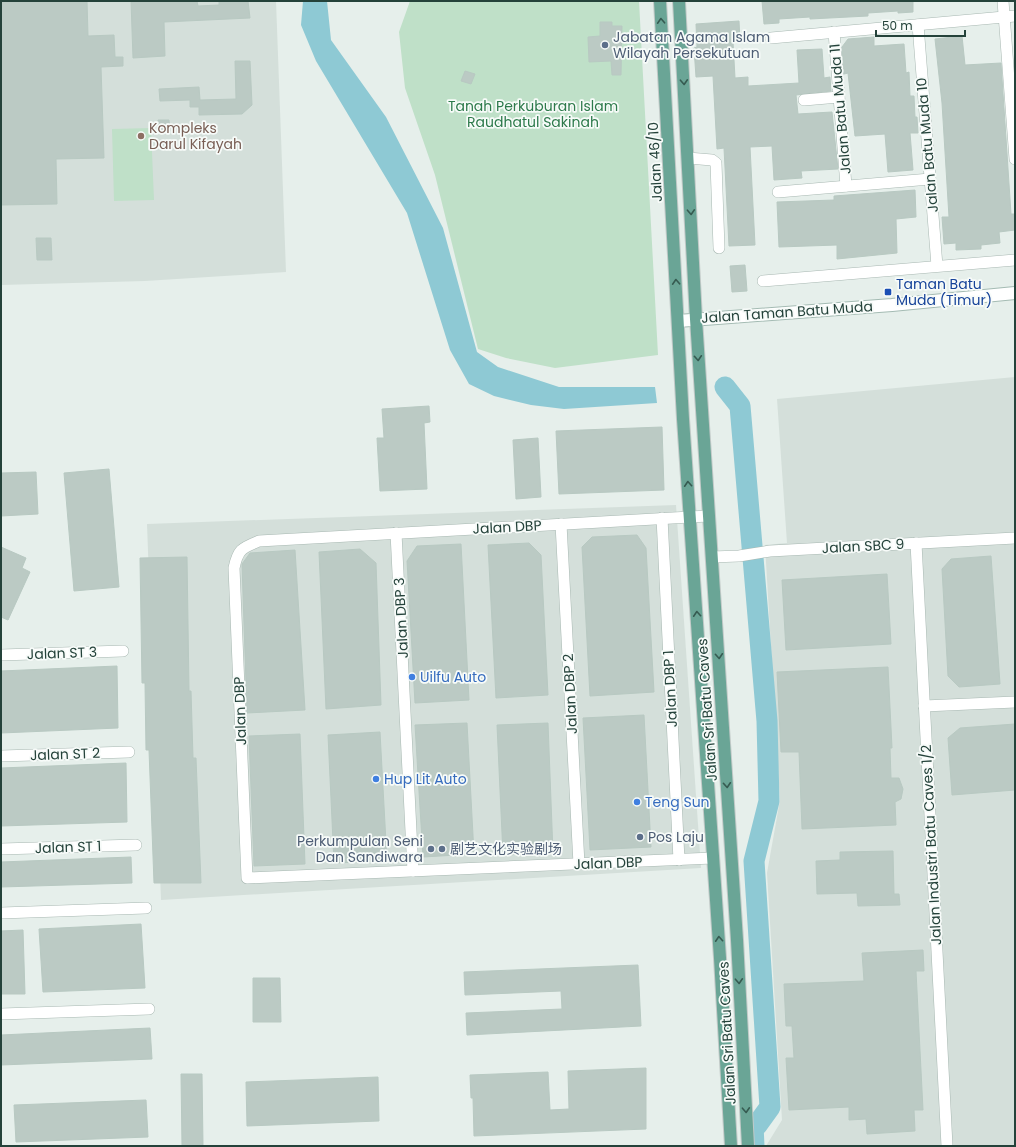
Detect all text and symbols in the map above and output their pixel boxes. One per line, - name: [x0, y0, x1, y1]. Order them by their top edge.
- scale bar: [876, 12, 965, 38]
- text: 50 m: [882, 17, 913, 34]
- one-way arrow: [657, 18, 665, 24]
- place label: Jabatan Agama Islam Wilayah Persekutuan: [613, 27, 770, 63]
- marker: Jabatan Agama Islam Wilayah Persekutuan: [600, 40, 610, 50]
- street label: Jalan Batu Muda 11: [824, 43, 856, 175]
- street label: Jalan Batu Muda 10: [911, 77, 943, 213]
- one-way arrow: [679, 79, 688, 85]
- park label: Tanah Perkuburan Islam Raudhatul Sakinah: [448, 96, 618, 132]
- place label: Kompleks Darul Kifayah: [149, 118, 242, 154]
- street label: Jalan 46/10: [643, 121, 667, 203]
- marker: Kompleks Darul Kifayah: [136, 131, 146, 141]
- one-way arrow: [686, 209, 695, 215]
- place label: Taman Batu Muda (Timur): [896, 274, 992, 310]
- one-way arrow: [672, 279, 681, 285]
- marker: Taman Batu Muda (Timur): [883, 287, 893, 297]
- street label: Jalan Taman Batu Muda: [701, 296, 873, 328]
- one-way arrow: [694, 355, 703, 361]
- one-way arrow: [683, 481, 692, 487]
- street label: Jalan DBP: [472, 515, 542, 539]
- street label: Jalan SBC 9: [821, 534, 905, 558]
- street label: Jalan DBP 3: [389, 577, 413, 659]
- one-way arrow: [692, 611, 701, 617]
- street label: Jalan Sri Batu Caves: [692, 638, 722, 782]
- street label: Jalan ST 3: [27, 642, 97, 664]
- street label: Jalan DBP 1: [658, 650, 682, 728]
- one-way arrow: [714, 652, 723, 659]
- street label: Jalan DBP 2: [558, 653, 582, 735]
- place label: Uilfu Auto: [420, 667, 486, 687]
- marker: Uilfu Auto: [407, 672, 417, 682]
- street label: Jalan DBP: [229, 676, 251, 746]
- street label: Jalan ST 2: [30, 743, 100, 765]
- street label: Jalan Industri Batu Caves 1/2: [916, 744, 946, 946]
- place label: Hup Lit Auto: [384, 769, 467, 789]
- marker: Hup Lit Auto: [371, 774, 381, 784]
- one-way arrow: [723, 782, 732, 788]
- place label: Teng Sun: [645, 792, 710, 812]
- marker: Teng Sun: [632, 797, 642, 807]
- place label: Pos Laju: [648, 827, 704, 847]
- place label: Perkumpulan Seni Dan Sandiwara: [297, 831, 423, 867]
- marker: Pos Laju: [635, 832, 645, 842]
- street label: Jalan ST 1: [34, 836, 102, 858]
- place label: 剧艺文化实验剧场: [450, 839, 562, 859]
- marker: Perkumpulan Seni Dan Sandiwara: [426, 844, 436, 854]
- marker: 剧艺文化实验剧场: [437, 844, 447, 854]
- street label: Jalan DBP: [573, 852, 643, 874]
- one-way arrow: [714, 936, 723, 942]
- street label: Jalan Sri Batu Caves: [713, 961, 741, 1105]
- one-way arrow: [735, 978, 744, 984]
- one-way arrow: [742, 1107, 751, 1113]

